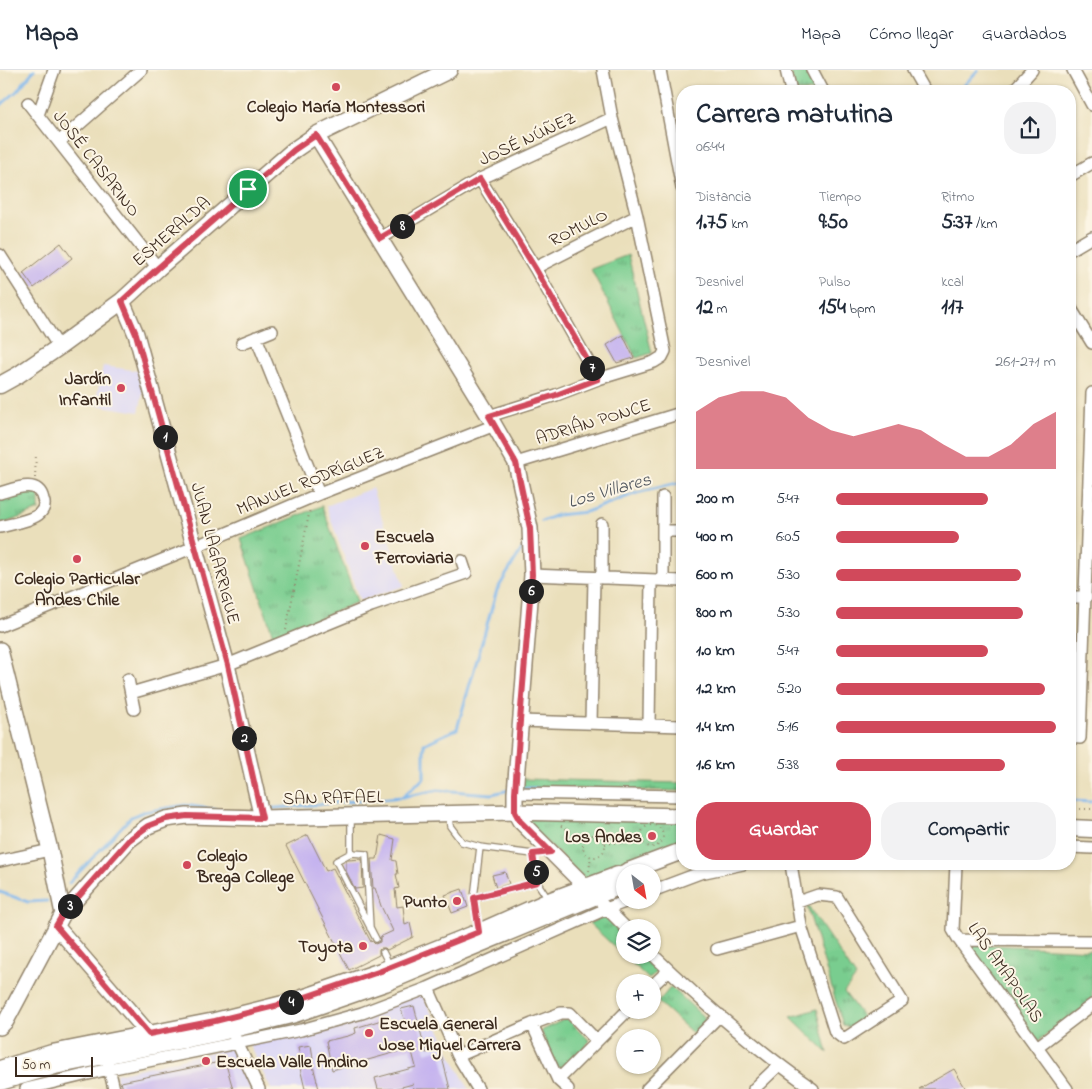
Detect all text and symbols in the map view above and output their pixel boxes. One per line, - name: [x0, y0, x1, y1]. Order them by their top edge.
- text: Mapa: [25, 17, 79, 52]
- text: Mapa: [801, 22, 841, 48]
- text: Cómo llegar: [869, 22, 954, 48]
- text: Guardados: [982, 22, 1067, 48]
- marker: Colegio María Montessori: [330, 81, 342, 93]
- place label: Colegio María Montessori: [247, 95, 425, 122]
- text: Carrera matutina: [696, 95, 893, 136]
- button: share: [1004, 102, 1056, 154]
- street label: JOSÉ CASARINO: [45, 105, 145, 223]
- street label: JOSÉ NÚÑEZ: [475, 106, 581, 174]
- text: 06:44: [696, 135, 725, 159]
- pin: [227, 168, 269, 210]
- icon: arrive: [234, 175, 262, 203]
- text: Distancia: [696, 187, 751, 208]
- text: Tiempo: [819, 187, 861, 208]
- text: Ritmo: [941, 187, 974, 208]
- street label: ESMERALDA: [127, 191, 217, 274]
- street label: ROMULO: [545, 203, 613, 255]
- text: 1.75: [696, 208, 728, 238]
- text: 9:50: [819, 208, 848, 238]
- text: 5:37: [941, 208, 972, 238]
- pin: 8: [390, 214, 414, 238]
- text: km: [728, 214, 748, 235]
- text: /km: [972, 214, 997, 235]
- text: 8: [400, 216, 405, 237]
- text: Desnivel: [696, 272, 744, 293]
- text: Pulso: [819, 272, 851, 293]
- text: kcal: [941, 272, 964, 293]
- text: 12: [696, 293, 713, 323]
- text: 154: [819, 293, 846, 323]
- text: 117: [941, 293, 963, 323]
- text: m: [713, 299, 728, 320]
- text: bpm: [846, 299, 875, 320]
- text: Desnivel: [696, 350, 750, 374]
- text: 261–271 m: [995, 350, 1056, 374]
- pin: 7: [580, 356, 604, 380]
- text: 7: [590, 358, 595, 379]
- place label: Jardín Infantil: [59, 367, 111, 414]
- marker: Jardín Infantil: [115, 382, 127, 394]
- street label: ADRIÁN PONCE: [533, 393, 654, 453]
- pin: 1: [152, 424, 178, 450]
- text: 1: [163, 427, 168, 448]
- street label: MANUEL RODRÍGUEZ: [233, 440, 388, 523]
- water label: Los Villares: [565, 467, 655, 516]
- street label: JUAN LAGARRIGUE: [183, 480, 246, 627]
- text: 200 m: [696, 487, 734, 511]
- text: 5:47: [776, 487, 800, 511]
- place label: Escuela Ferroviaria: [374, 525, 454, 572]
- text: 400 m: [696, 525, 733, 549]
- text: 6:05: [776, 525, 800, 549]
- marker: Escuela Ferroviaria: [359, 540, 371, 552]
- marker: Colegio Particular Andes Chile: [71, 553, 83, 565]
- text: 600 m: [696, 563, 733, 587]
- text: 5:30: [776, 563, 800, 587]
- place label: Colegio Particular Andes Chile: [14, 567, 140, 614]
- pin: 6: [518, 578, 544, 604]
- text: 6: [528, 581, 535, 602]
- text: 800 m: [696, 601, 732, 625]
- text: 5:30: [776, 601, 800, 625]
- text: 1.0 km: [696, 639, 735, 663]
- text: 5:47: [776, 639, 800, 663]
- text: 1.2 km: [696, 677, 736, 701]
- text: 5:20: [776, 677, 801, 701]
- text: 1.4 km: [696, 715, 734, 739]
- text: 5:16: [776, 715, 799, 739]
- pin: 2: [232, 726, 256, 750]
- text: 2: [241, 728, 248, 749]
- text: 1.6 km: [696, 753, 735, 777]
- text: 5:38: [776, 753, 799, 777]
- street label: SAN RAFAEL: [282, 785, 384, 813]
- button: Guardar: [696, 802, 871, 860]
- button: Compartir: [881, 802, 1056, 860]
- place label: Los Andes: [565, 825, 642, 851]
- marker: Los Andes: [646, 830, 658, 842]
- place label: Colegio Brega College: [196, 844, 295, 892]
- marker: Colegio Brega College: [181, 859, 193, 871]
- pin: 5: [524, 860, 548, 884]
- text: 5: [532, 862, 541, 883]
- north arrow: [616, 864, 661, 909]
- map controls: [616, 864, 661, 1074]
- place label: Punto: [403, 890, 447, 916]
- pin: 3: [58, 894, 82, 918]
- marker: Punto: [451, 895, 463, 907]
- text: 3: [68, 896, 73, 917]
- street label: LAS AMAPOLAS: [960, 918, 1049, 1029]
- button: layers: [616, 919, 661, 964]
- place label: Toyota: [298, 935, 353, 962]
- marker: Toyota: [357, 940, 369, 952]
- button: +: [616, 974, 661, 1019]
- pin: 4: [278, 990, 304, 1014]
- text: 4: [289, 992, 294, 1013]
- place label: Escuela General Jose Miguel Carrera: [379, 1012, 521, 1060]
- marker: Escuela General Jose Miguel Carrera: [363, 1027, 375, 1039]
- button: −: [616, 1029, 661, 1074]
- place label: Escuela Valle Andino: [216, 1050, 368, 1076]
- scale bar: [15, 1054, 92, 1077]
- text: 50 m: [22, 1055, 50, 1076]
- marker: Escuela Valle Andino: [200, 1055, 212, 1067]

